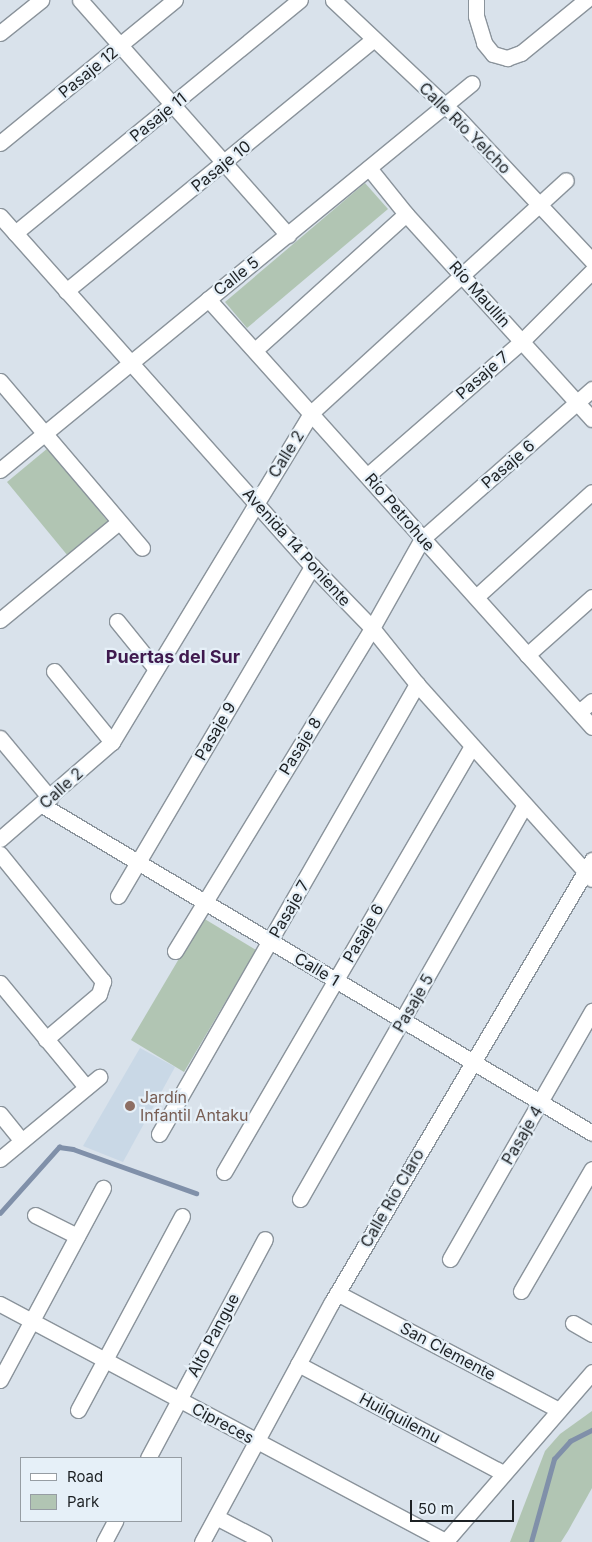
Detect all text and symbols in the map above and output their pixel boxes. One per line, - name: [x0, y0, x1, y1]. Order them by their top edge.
- street label: Pasaje 12: [55, 42, 121, 102]
- street label: Calle Río Yelcho: [415, 78, 515, 178]
- street label: Pasaje 11: [126, 88, 190, 146]
- street label: Pasaje 10: [187, 136, 255, 196]
- street label: Calle 5: [210, 252, 262, 300]
- street label: Río Maullín: [445, 257, 515, 331]
- street label: Pasaje 7: [452, 347, 512, 403]
- street label: Calle 2: [264, 427, 308, 481]
- street label: Pasaje 6: [477, 436, 539, 492]
- street label: Río Petrohue: [361, 469, 439, 555]
- street label: Avenida 14 Poniente: [239, 484, 355, 610]
- district label: Puertas del Sur: [106, 646, 240, 668]
- street label: Pasaje 9: [191, 698, 239, 764]
- street label: Pasaje 8: [275, 714, 325, 778]
- street label: Calle 2: [35, 763, 87, 813]
- street label: Pasaje 7: [265, 877, 313, 941]
- street label: Pasaje 6: [339, 900, 387, 966]
- street label: Calle 1: [291, 948, 343, 990]
- street label: Pasaje 5: [389, 970, 437, 1036]
- place label: Jardín Infantil Antaku: [140, 1087, 248, 1125]
- marker: Jardín Infantil Antaku: [124, 1100, 136, 1112]
- street label: Pasaje 4: [498, 1102, 546, 1168]
- street label: Calle Río Claro: [356, 1145, 428, 1251]
- street label: Alto Pangue: [183, 1290, 243, 1380]
- street label: San Clemente: [397, 1318, 499, 1384]
- street label: Huilquilemu: [356, 1389, 444, 1447]
- street label: Cipreces: [189, 1399, 257, 1447]
- legend: [20, 1457, 182, 1522]
- text: Road: [67, 1467, 103, 1486]
- scale bar: [412, 1490, 516, 1522]
- text: Park: [67, 1492, 99, 1511]
- text: 50 m: [418, 1499, 454, 1518]

